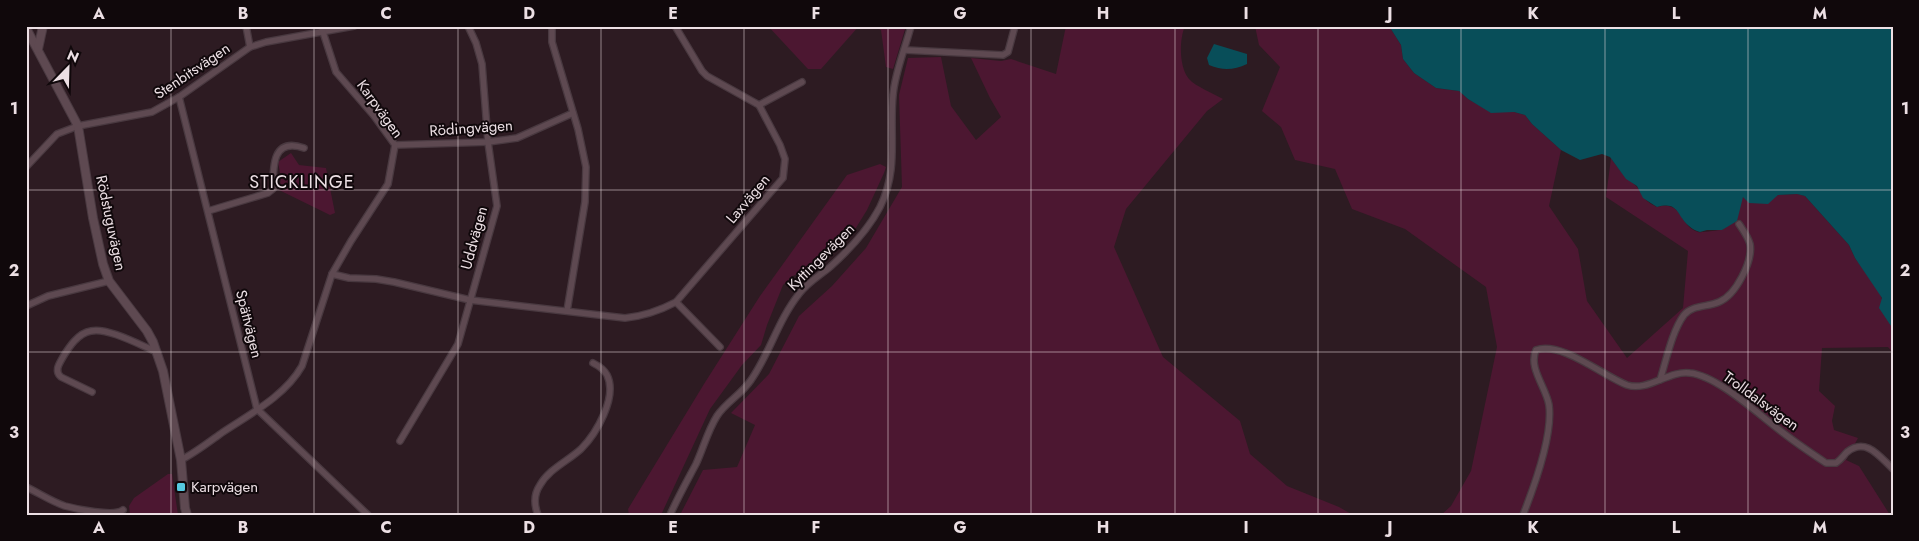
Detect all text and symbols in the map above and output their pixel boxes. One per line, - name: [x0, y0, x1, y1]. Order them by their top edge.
- text: A: [92, 2, 105, 25]
- text: B: [238, 2, 248, 25]
- text: C: [380, 2, 392, 25]
- text: D: [523, 2, 535, 25]
- text: E: [668, 2, 678, 25]
- text: F: [812, 2, 820, 25]
- text: G: [953, 2, 967, 25]
- text: H: [1097, 2, 1109, 25]
- text: I: [1243, 2, 1249, 25]
- text: J: [1384, 2, 1393, 25]
- text: K: [1527, 2, 1539, 25]
- text: L: [1672, 2, 1681, 25]
- text: M: [1813, 2, 1827, 25]
- street label: Stenbitsvägen: [150, 37, 234, 105]
- north arrow: [42, 42, 92, 92]
- text: N: [64, 45, 82, 67]
- street label: Karpvägen: [351, 75, 409, 143]
- text: 1: [10, 97, 18, 120]
- text: 1: [1901, 97, 1909, 120]
- street label: Rödingvägen: [429, 114, 513, 142]
- district label: STICKLINGE: [249, 169, 355, 195]
- street label: Laxvägen: [721, 170, 775, 228]
- street label: Rödstuguvägen: [90, 173, 132, 273]
- street label: Uddvägen: [455, 204, 493, 272]
- street label: Kyttingevägen: [782, 218, 860, 296]
- text: 2: [9, 259, 19, 282]
- text: 2: [1900, 259, 1910, 282]
- street label: Spättvägen: [230, 288, 268, 360]
- street label: Trolldalsvägen: [1719, 366, 1803, 436]
- text: 3: [9, 421, 19, 444]
- text: 3: [1900, 421, 1910, 444]
- place label: Karpvägen: [191, 476, 258, 498]
- marker: Karpvägen: [175, 481, 187, 493]
- text: A: [92, 516, 105, 539]
- text: B: [238, 516, 248, 539]
- text: C: [380, 516, 392, 539]
- text: D: [523, 516, 535, 539]
- text: E: [668, 516, 678, 539]
- text: F: [812, 516, 820, 539]
- text: G: [953, 516, 967, 539]
- text: H: [1097, 516, 1109, 539]
- text: I: [1243, 516, 1249, 539]
- text: J: [1384, 516, 1393, 539]
- text: K: [1527, 516, 1539, 539]
- text: L: [1672, 516, 1681, 539]
- text: M: [1813, 516, 1827, 539]

